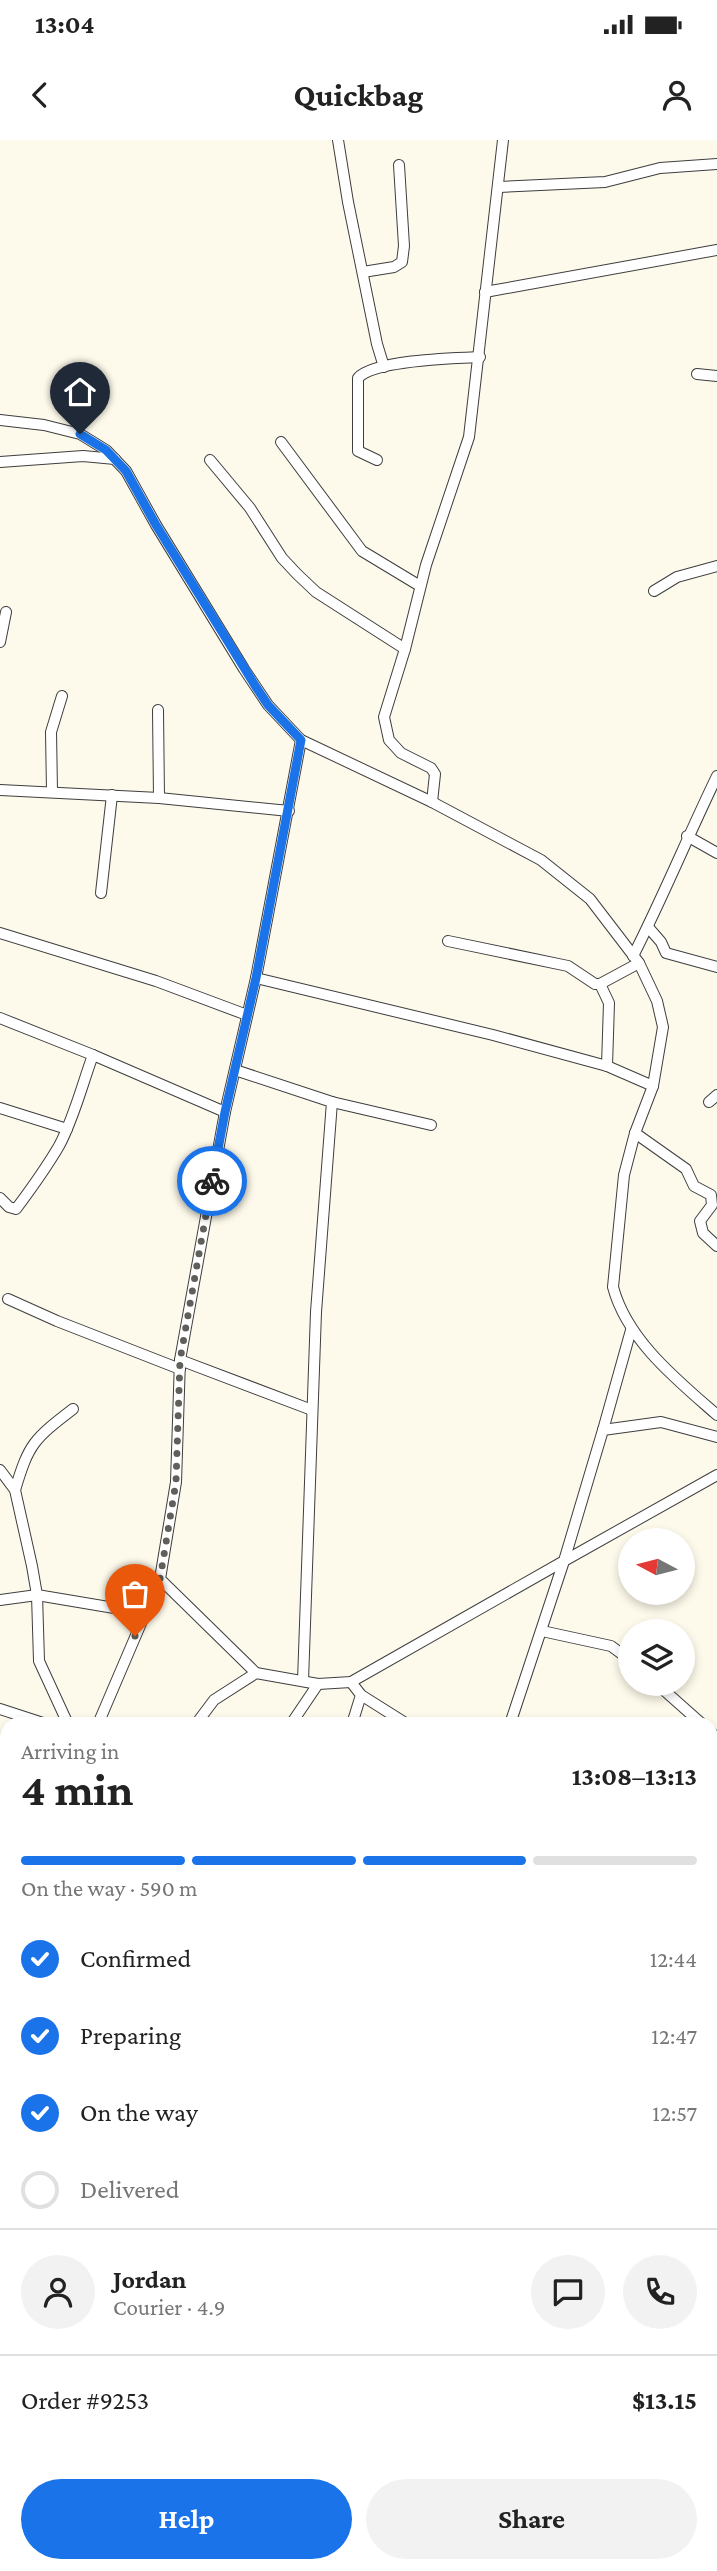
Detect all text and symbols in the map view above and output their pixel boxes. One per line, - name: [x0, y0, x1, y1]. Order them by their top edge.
- text: 13:04: [35, 10, 94, 39]
- icon: back: [21, 76, 59, 114]
- icon: person: [658, 76, 696, 114]
- text: Quickbag: [294, 77, 423, 113]
- pin: [50, 362, 110, 434]
- icon: home: [61, 373, 99, 411]
- courier: [177, 1146, 247, 1216]
- icon: bike: [193, 1162, 231, 1200]
- north arrow: [618, 1528, 695, 1605]
- map controls: [618, 1528, 695, 1696]
- pin: [105, 1564, 165, 1636]
- icon: bag: [116, 1575, 154, 1613]
- button: layers: [618, 1619, 695, 1696]
- text: Arriving in: [21, 1738, 119, 1764]
- text: 13:08–13:13: [572, 1762, 697, 1791]
- text: 4 min: [21, 1764, 133, 1815]
- text: On the way · 590 m: [21, 1875, 198, 1901]
- icon: check: [21, 1940, 59, 1978]
- text: Confirmed: [80, 1944, 191, 1973]
- text: 12:44: [650, 1946, 697, 1972]
- icon: check: [21, 2017, 59, 2055]
- text: Preparing: [80, 2021, 181, 2050]
- text: 12:47: [651, 2023, 697, 2049]
- icon: check: [21, 2094, 59, 2132]
- text: On the way: [80, 2098, 198, 2127]
- text: 12:57: [652, 2100, 697, 2126]
- text: Delivered: [80, 2175, 179, 2204]
- button: person: [21, 2255, 95, 2329]
- button: chat: [531, 2255, 605, 2329]
- button: phone: [623, 2255, 697, 2329]
- text: Jordan: [113, 2265, 187, 2294]
- text: Courier · 4.9: [113, 2294, 225, 2320]
- text: Order #9253: [21, 2386, 149, 2415]
- text: $13.15: [632, 2386, 697, 2415]
- button: Help: [21, 2479, 352, 2559]
- button: Share: [366, 2479, 697, 2559]

